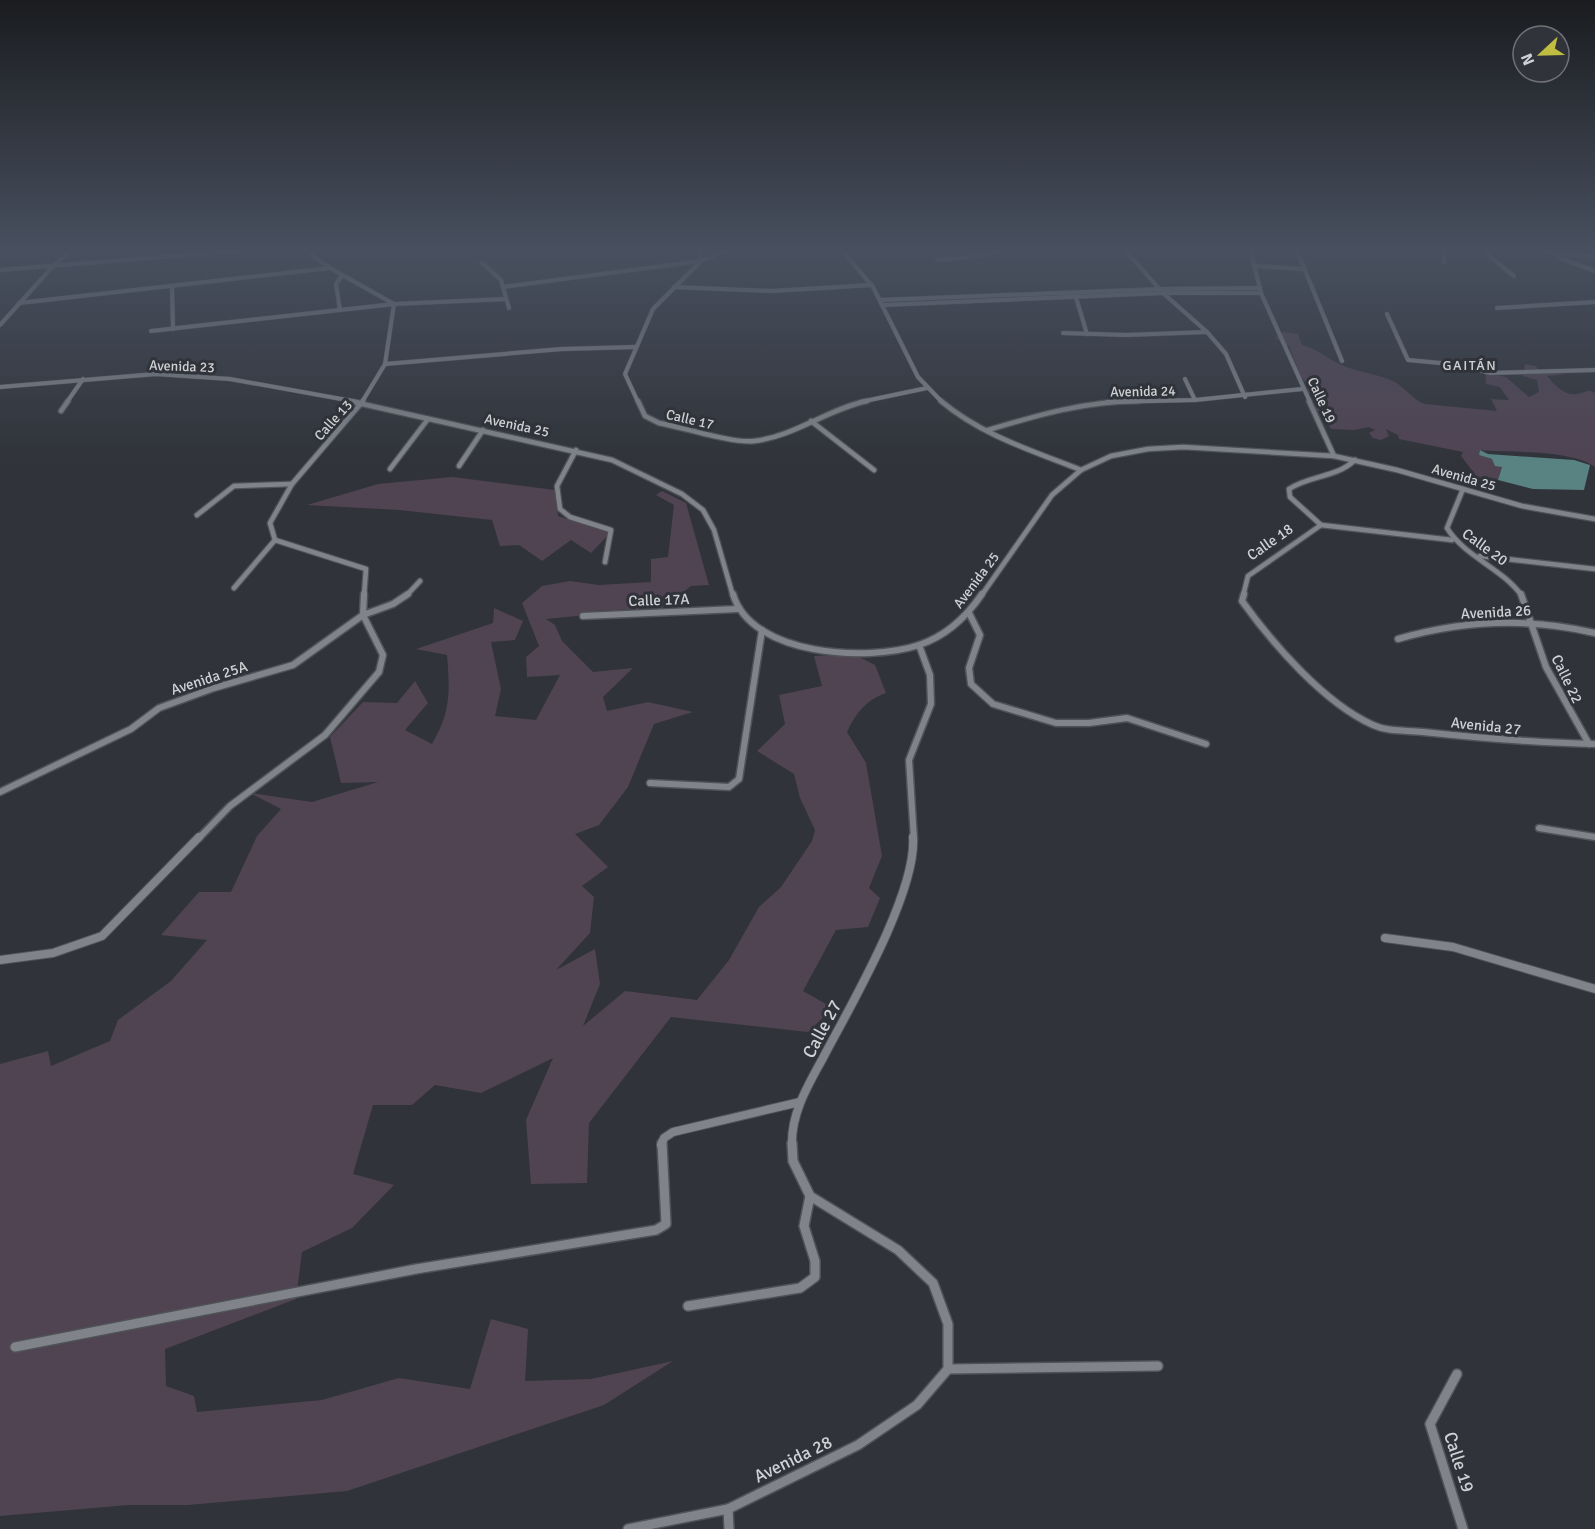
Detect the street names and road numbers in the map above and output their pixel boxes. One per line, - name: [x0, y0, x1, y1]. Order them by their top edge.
- street label: Avenida 23: [149, 357, 215, 376]
- street label: Calle 19: [1304, 375, 1340, 426]
- street label: Avenida 24: [1110, 382, 1176, 401]
- street label: Calle 13: [311, 397, 356, 444]
- street label: Calle 17: [664, 406, 715, 433]
- street label: Avenida 25: [483, 410, 551, 441]
- street label: Avenida 25: [1430, 460, 1498, 495]
- street label: Calle 18: [1244, 520, 1296, 564]
- street label: Calle 20: [1459, 524, 1511, 570]
- street label: Avenida 25: [950, 549, 1003, 612]
- street label: Calle 17A: [628, 590, 690, 610]
- street label: Avenida 26: [1460, 601, 1532, 623]
- street label: Calle 22: [1547, 652, 1587, 706]
- street label: Avenida 25A: [168, 657, 250, 699]
- street label: Avenida 27: [1450, 713, 1522, 739]
- street label: Calle 27: [798, 996, 846, 1062]
- street label: Calle 19: [1439, 1429, 1479, 1495]
- street label: Avenida 28: [750, 1431, 836, 1487]

